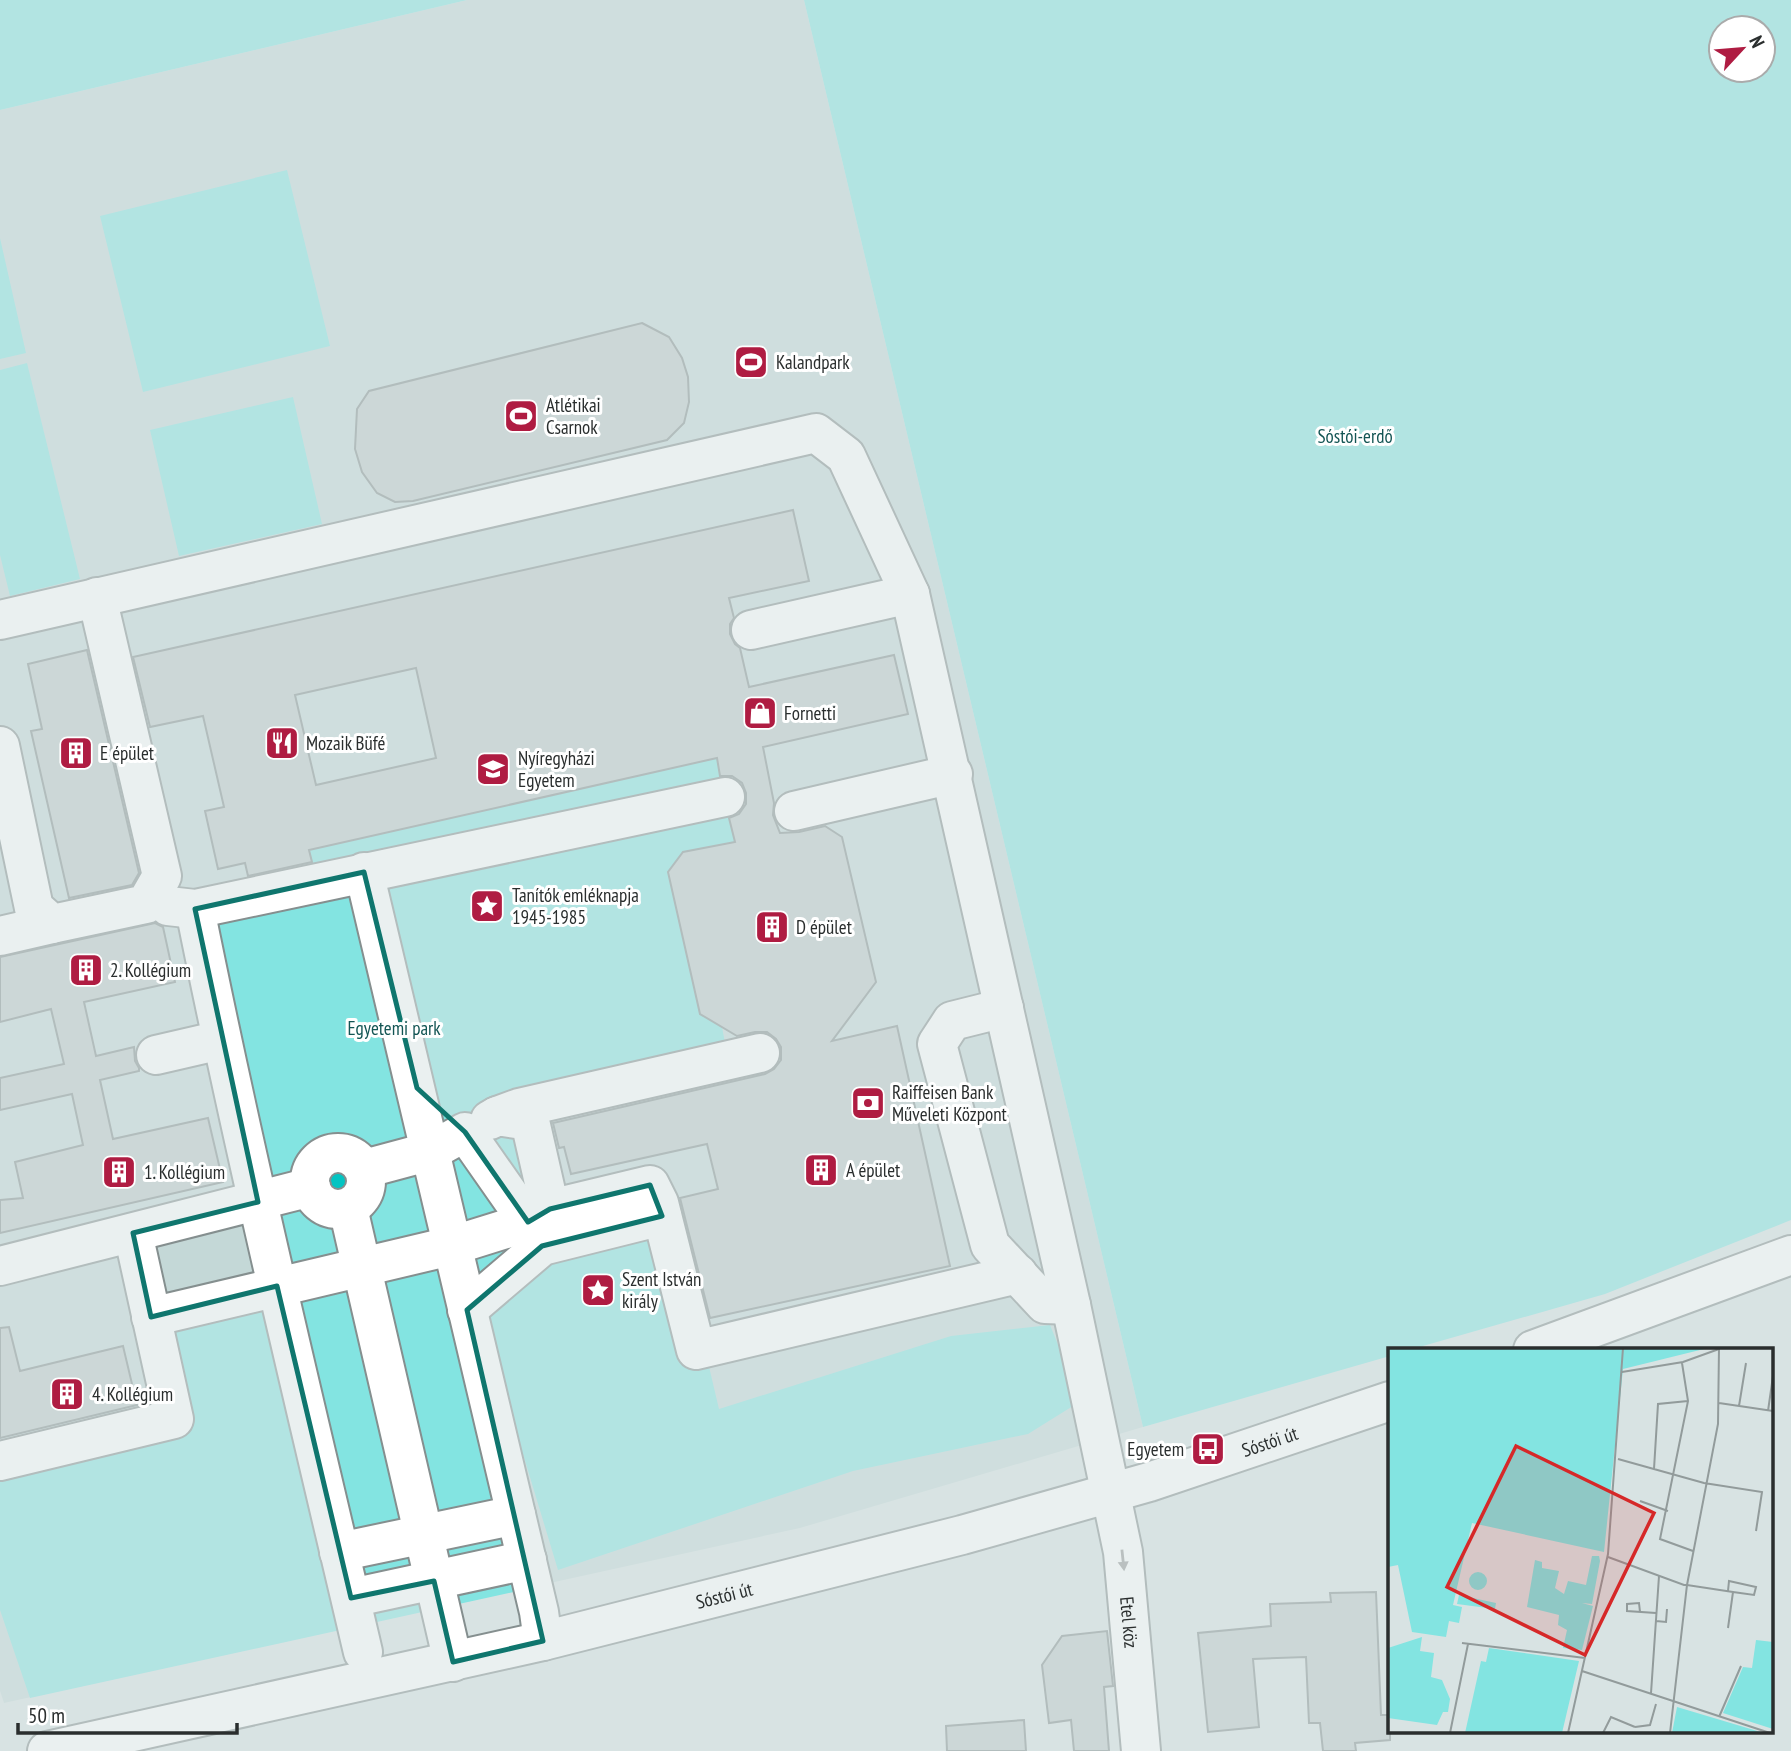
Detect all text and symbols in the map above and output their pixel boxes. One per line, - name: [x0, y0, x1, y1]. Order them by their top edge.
- north arrow: [1707, 14, 1777, 84]
- text: N: [1744, 32, 1770, 51]
- sports icon: Kalandpark: [732, 343, 770, 381]
- place label: Kalandpark: [776, 350, 850, 374]
- place label: Atlétikai Csarnok: [546, 393, 601, 439]
- sports icon: Atlétikai Csarnok: [502, 397, 540, 435]
- park label: Sóstói-erdő: [1317, 424, 1393, 448]
- shop icon: Fornetti: [741, 694, 779, 732]
- place label: Fornetti: [784, 701, 836, 725]
- restaurant icon: Mozaik Büfé: [263, 724, 301, 762]
- place label: Mozaik Büfé: [306, 731, 386, 755]
- building icon: E épület: [57, 734, 95, 772]
- place label: E épület: [100, 741, 155, 765]
- place label: Nyíregyházi Egyetem: [518, 746, 595, 792]
- school or university icon: Nyíregyházi Egyetem: [474, 750, 512, 788]
- place label: Tanítók emléknapja 1945-1985: [512, 883, 639, 929]
- place icon: Tanítók emléknapja 1945-1985: [468, 887, 506, 925]
- building icon: D épület: [753, 908, 791, 946]
- place label: D épület: [796, 915, 853, 939]
- building icon: 2. Kollégium: [67, 951, 105, 989]
- place label: 2. Kollégium: [110, 958, 191, 982]
- park label: Egyetemi park: [347, 1016, 441, 1040]
- place label: Raiffeisen Bank Műveleti Központ: [892, 1080, 1007, 1126]
- bank icon: Raiffeisen Bank Műveleti Központ: [849, 1084, 887, 1122]
- building icon: A épület: [802, 1151, 840, 1189]
- building icon: 1. Kollégium: [100, 1153, 138, 1191]
- place label: A épület: [846, 1158, 901, 1182]
- place label: 1. Kollégium: [144, 1160, 225, 1184]
- place label: Szent István király: [622, 1267, 701, 1313]
- place icon: Szent István király: [579, 1271, 617, 1309]
- inset map: [1388, 1348, 1774, 1734]
- building icon: 4. Kollégium: [48, 1375, 86, 1413]
- place label: 4. Kollégium: [92, 1382, 173, 1406]
- street label: Sóstói út: [1239, 1421, 1302, 1462]
- bus stop icon: Egyetem: [1189, 1430, 1227, 1468]
- place label: Egyetem: [1127, 1437, 1184, 1461]
- one-way arrow: [1118, 1549, 1129, 1571]
- street label: Sóstói út: [693, 1576, 756, 1614]
- street label: Etel köz: [1115, 1595, 1144, 1649]
- scale bar: [18, 1692, 236, 1736]
- text: 50 m: [28, 1702, 65, 1729]

